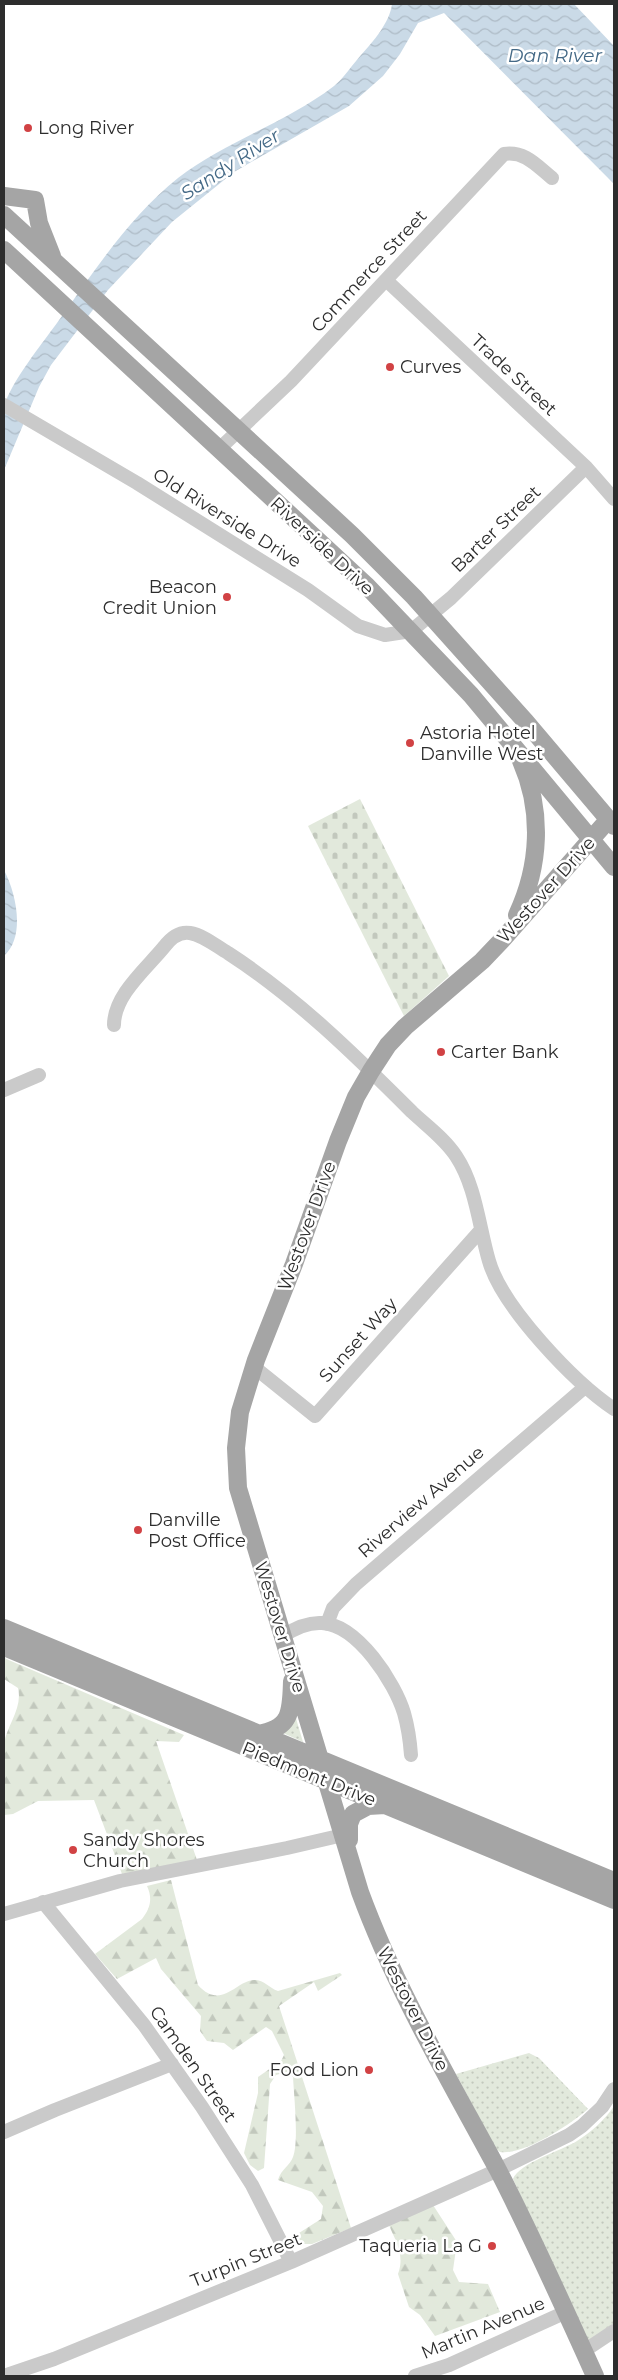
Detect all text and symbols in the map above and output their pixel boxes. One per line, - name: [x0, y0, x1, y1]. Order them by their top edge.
- water label: Dan River: [508, 44, 603, 67]
- place label: Long River: [38, 117, 134, 139]
- marker: Long River: [22, 122, 34, 134]
- water label: Sandy River: [176, 124, 284, 205]
- street label: Commerce Street: [307, 205, 431, 337]
- street label: Trade Street: [466, 330, 562, 420]
- place label: Curves: [400, 356, 461, 378]
- marker: Curves: [384, 361, 396, 373]
- street label: Old Riverside Drive: [149, 463, 305, 573]
- street label: Barter Street: [447, 481, 545, 577]
- street label: Riverside Drive: [266, 492, 379, 600]
- place label: Beacon Credit Union: [103, 576, 217, 619]
- marker: Beacon Credit Union: [221, 591, 233, 603]
- place label: Astoria Hotel Danville West: [420, 722, 543, 765]
- marker: Astoria Hotel Danville West: [404, 737, 416, 749]
- street label: Westover Drive: [492, 832, 600, 948]
- place label: Carter Bank: [451, 1041, 559, 1063]
- marker: Carter Bank: [435, 1046, 447, 1058]
- street label: Westover Drive: [273, 1158, 341, 1294]
- street label: Sunset Way: [314, 1293, 402, 1387]
- street label: Riverview Avenue: [354, 1441, 488, 1563]
- place label: Danville Post Office: [148, 1509, 246, 1552]
- marker: Danville Post Office: [132, 1524, 144, 1536]
- street label: Westover Drive: [250, 1559, 310, 1695]
- street label: Piedmont Drive: [239, 1737, 379, 1811]
- place label: Sandy Shores Church: [83, 1829, 205, 1872]
- marker: Sandy Shores Church: [67, 1844, 79, 1856]
- street label: Westover Drive: [372, 1943, 454, 2075]
- street label: Camden Street: [145, 2002, 241, 2126]
- place label: Food Lion: [270, 2059, 359, 2081]
- marker: Food Lion: [363, 2064, 375, 2076]
- street label: Turpin Street: [187, 2228, 305, 2292]
- place label: Taqueria La G: [359, 2235, 482, 2257]
- marker: Taqueria La G: [486, 2240, 498, 2252]
- street label: Martin Avenue: [418, 2292, 548, 2364]

